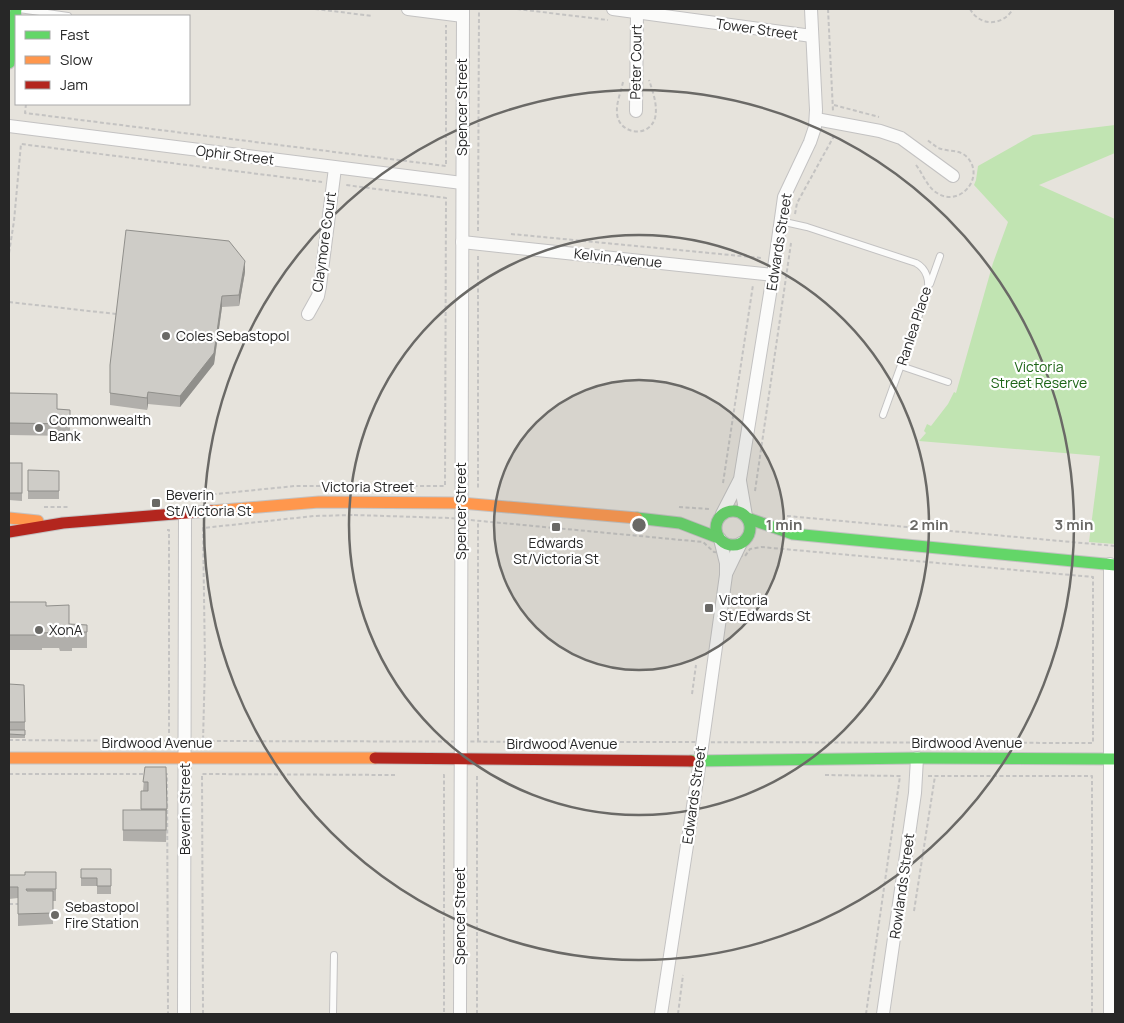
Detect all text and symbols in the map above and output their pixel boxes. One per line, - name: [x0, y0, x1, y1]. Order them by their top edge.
- street label: Tower Street: [715, 13, 800, 44]
- legend: [15, 15, 190, 105]
- text: Fast: [60, 24, 89, 45]
- street label: Peter Court: [625, 24, 646, 100]
- text: Slow: [60, 49, 93, 70]
- street label: Spencer Street: [452, 58, 471, 156]
- text: Jam: [60, 74, 88, 95]
- street label: Ophir Street: [195, 140, 276, 169]
- street label: Claymore Court: [307, 190, 340, 293]
- street label: Edwards Street: [761, 191, 796, 292]
- street label: Kelvin Avenue: [573, 243, 663, 272]
- street label: Ranlea Place: [892, 284, 935, 368]
- place label: Coles Sebastopol: [176, 326, 290, 345]
- marker: Coles Sebastopol: [160, 330, 172, 342]
- park label: Victoria Street Reserve: [991, 357, 1087, 392]
- place label: Commonwealth Bank: [49, 410, 151, 445]
- marker: Commonwealth Bank: [33, 422, 45, 434]
- street label: Spencer Street: [451, 462, 470, 560]
- street label: Victoria Street: [322, 477, 415, 496]
- place label: Beverin St/Victoria St: [166, 485, 252, 520]
- marker: Beverin St/Victoria St: [150, 497, 162, 509]
- text: 1 min: [766, 514, 802, 535]
- text: 2 min: [909, 514, 949, 535]
- text: 3 min: [1055, 514, 1093, 535]
- centre of rings: [630, 516, 648, 534]
- marker: Edwards St/Victoria St: [550, 521, 562, 533]
- place label: Edwards St/Victoria St: [513, 533, 599, 568]
- place label: Victoria St/Edwards St: [719, 590, 811, 625]
- marker: Victoria St/Edwards St: [703, 602, 715, 614]
- place label: XonA: [49, 620, 83, 639]
- marker: XonA: [33, 624, 45, 636]
- street label: Birdwood Avenue: [101, 733, 213, 752]
- street label: Birdwood Avenue: [911, 733, 1023, 752]
- street label: Birdwood Avenue: [506, 734, 618, 753]
- street label: Edwards Street: [677, 744, 710, 845]
- street label: Beverin Street: [175, 763, 194, 855]
- street label: Rowlands Street: [885, 832, 918, 940]
- street label: Spencer Street: [450, 867, 469, 965]
- place label: Sebastopol Fire Station: [65, 897, 139, 932]
- marker: Sebastopol Fire Station: [49, 909, 61, 921]

